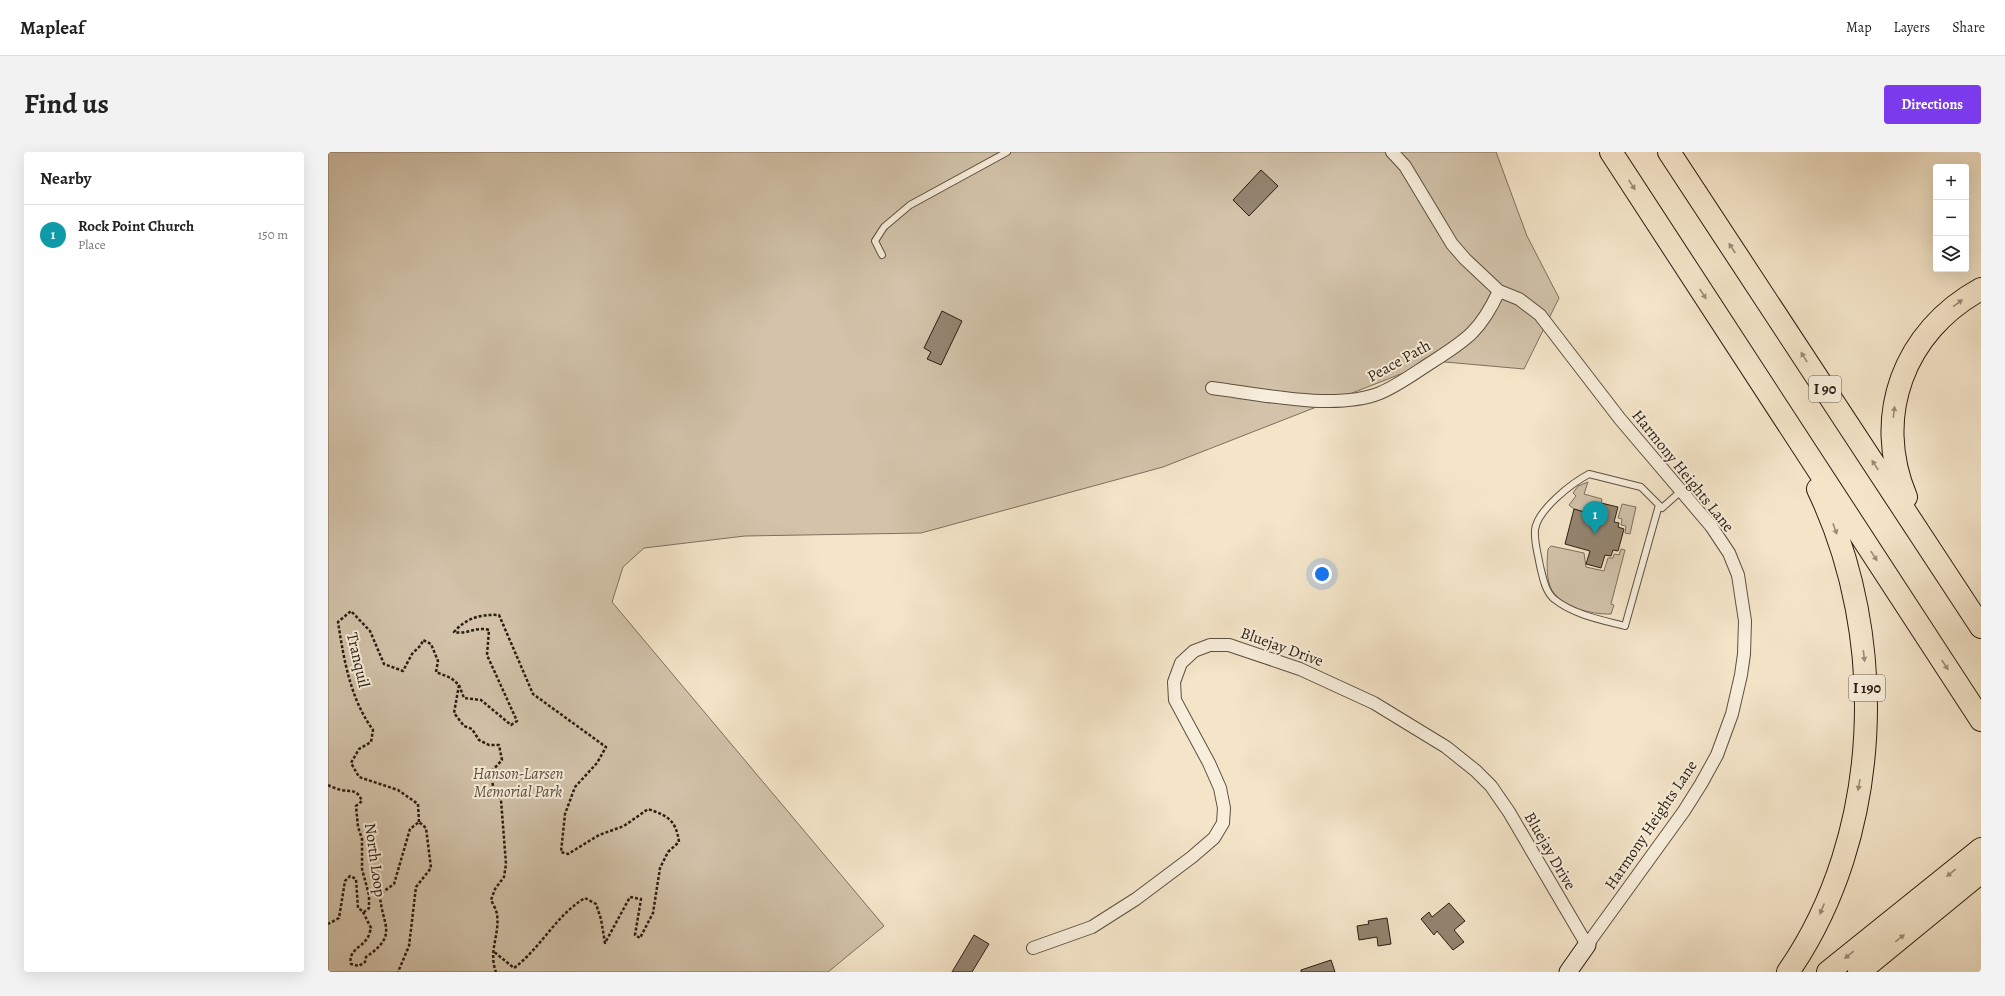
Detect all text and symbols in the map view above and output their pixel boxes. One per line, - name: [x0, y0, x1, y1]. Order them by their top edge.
- text: Mapleaf: [20, 15, 85, 41]
- text: Map: [1846, 18, 1872, 37]
- text: Layers: [1894, 18, 1930, 37]
- text: Share: [1952, 18, 1985, 37]
- text: Find us: [24, 85, 109, 123]
- button: Directions: [1884, 85, 1981, 124]
- map controls: [1933, 164, 1969, 272]
- button: +: [1933, 164, 1969, 200]
- text: Nearby: [40, 167, 91, 190]
- one-way arrow: [1628, 180, 1636, 190]
- button: −: [1933, 200, 1969, 236]
- text: Rock Point Church: [78, 216, 194, 236]
- text: 1: [51, 226, 55, 243]
- text: 150 m: [258, 226, 288, 243]
- text: Place: [78, 236, 106, 253]
- button: layers: [1933, 236, 1969, 272]
- one-way arrow: [1728, 243, 1736, 253]
- one-way arrow: [1699, 288, 1707, 299]
- one-way arrow: [1953, 299, 1964, 307]
- street label: Peace Path: [1363, 334, 1435, 387]
- one-way arrow: [1800, 351, 1807, 363]
- road number: I 90: [1809, 376, 1841, 402]
- street label: Harmony Heights Lane: [1627, 405, 1739, 537]
- one-way arrow: [1891, 406, 1897, 418]
- one-way arrow: [1871, 460, 1879, 470]
- pin: 1: [1582, 501, 1608, 534]
- one-way arrow: [1832, 524, 1838, 536]
- one-way arrow: [1870, 551, 1878, 561]
- your location: [1312, 564, 1332, 584]
- street label: Bluejay Drive: [1238, 622, 1326, 672]
- street label: Tranquil: [341, 630, 375, 690]
- one-way arrow: [1861, 650, 1867, 662]
- one-way arrow: [1942, 659, 1949, 671]
- road number: I 190: [1849, 675, 1885, 701]
- street label: Harmony Heights Lane: [1599, 756, 1703, 894]
- park label: Hanson-Larsen Memorial Park: [473, 763, 563, 803]
- one-way arrow: [1856, 779, 1862, 791]
- street label: Bluejay Drive: [1519, 808, 1581, 894]
- street label: North Loop: [359, 821, 391, 899]
- one-way arrow: [1945, 869, 1956, 878]
- one-way arrow: [1819, 904, 1825, 916]
- one-way arrow: [1894, 934, 1905, 943]
- one-way arrow: [1844, 951, 1855, 959]

